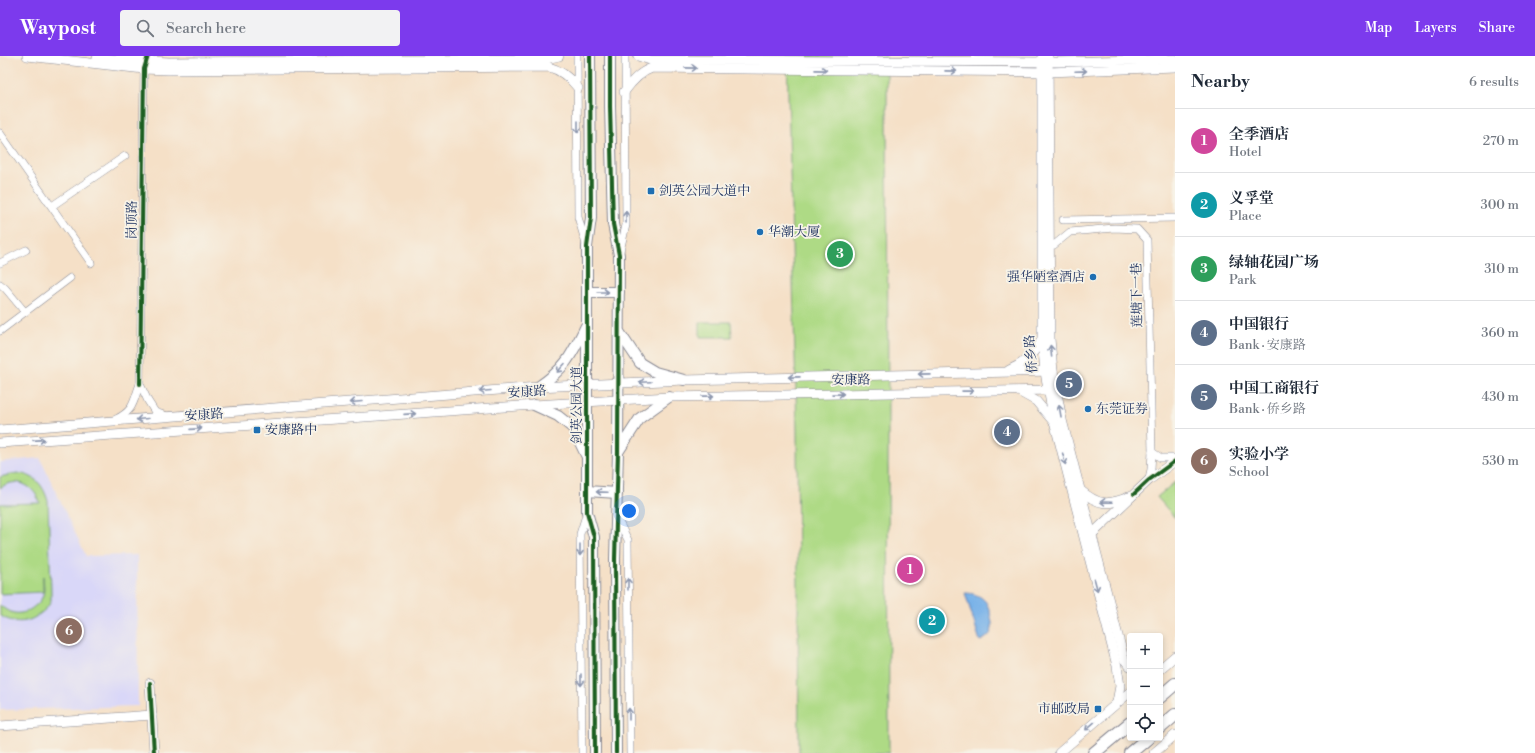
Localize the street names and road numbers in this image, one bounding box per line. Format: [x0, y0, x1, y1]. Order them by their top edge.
street label: 岗顶路 [124, 200, 140, 240]
street label: 莲塘下一巷 [1128, 262, 1146, 328]
street label: 侨乡路 [1021, 334, 1041, 374]
street label: 剑英公园大道 [569, 366, 585, 444]
street label: 安康路 [831, 372, 871, 388]
street label: 安康路 [507, 383, 547, 401]
street label: 安康路 [184, 406, 224, 424]

